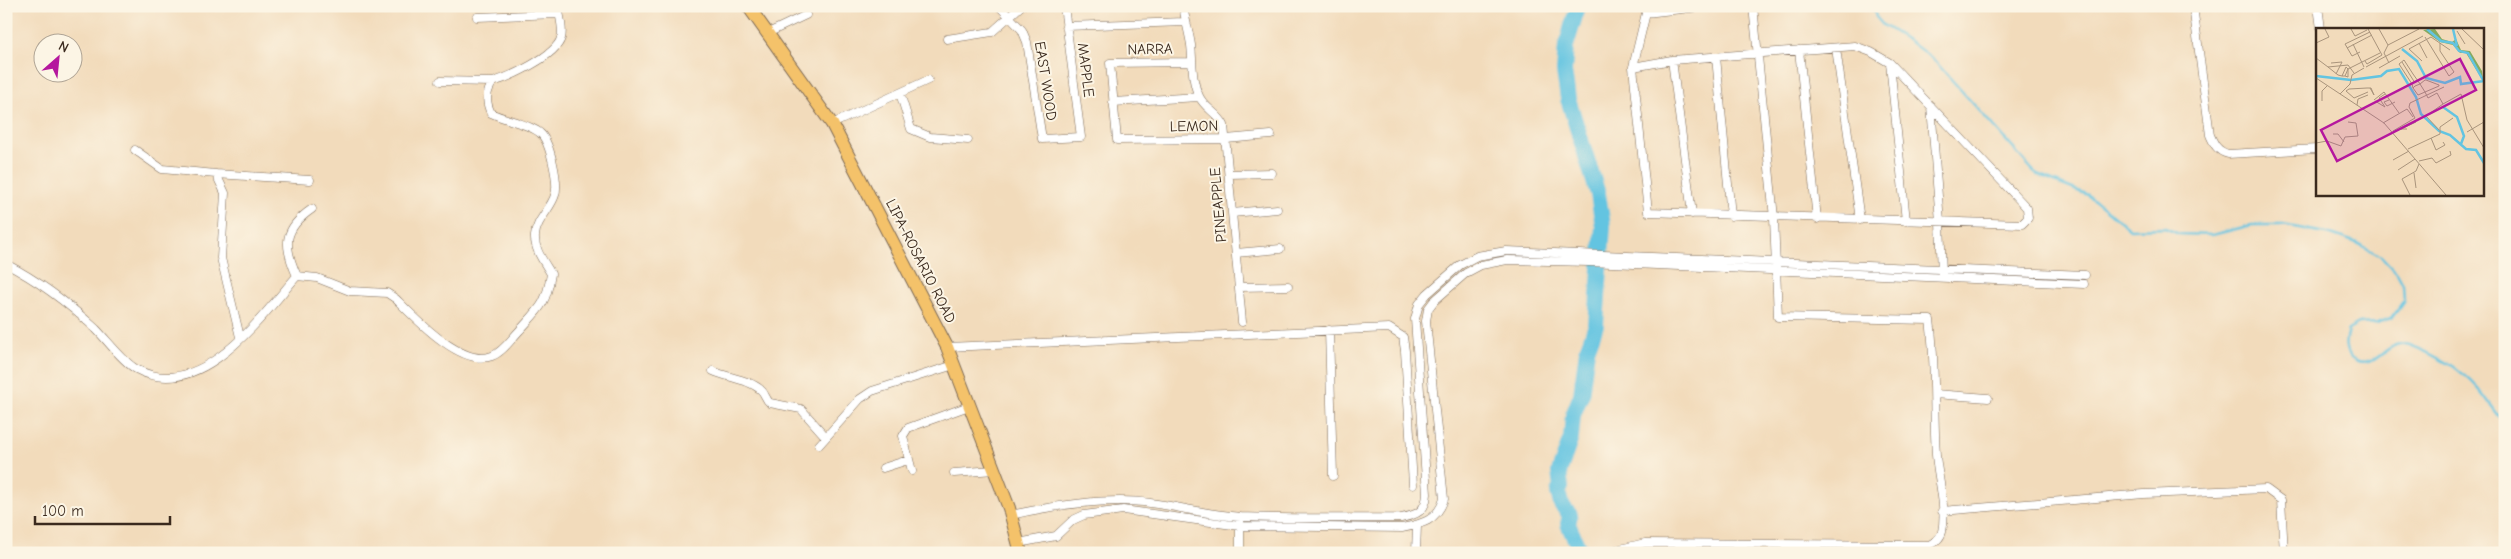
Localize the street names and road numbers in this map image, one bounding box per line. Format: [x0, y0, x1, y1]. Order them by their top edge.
street label: EAST WOOD [1031, 40, 1061, 122]
street label: NARRA [1127, 40, 1173, 58]
street label: MAPPLE [1074, 42, 1098, 98]
street label: LEMON [1170, 117, 1218, 135]
street label: PINEAPPLE [1206, 167, 1230, 243]
street label: LIPA-ROSARIO ROAD [882, 196, 960, 326]

